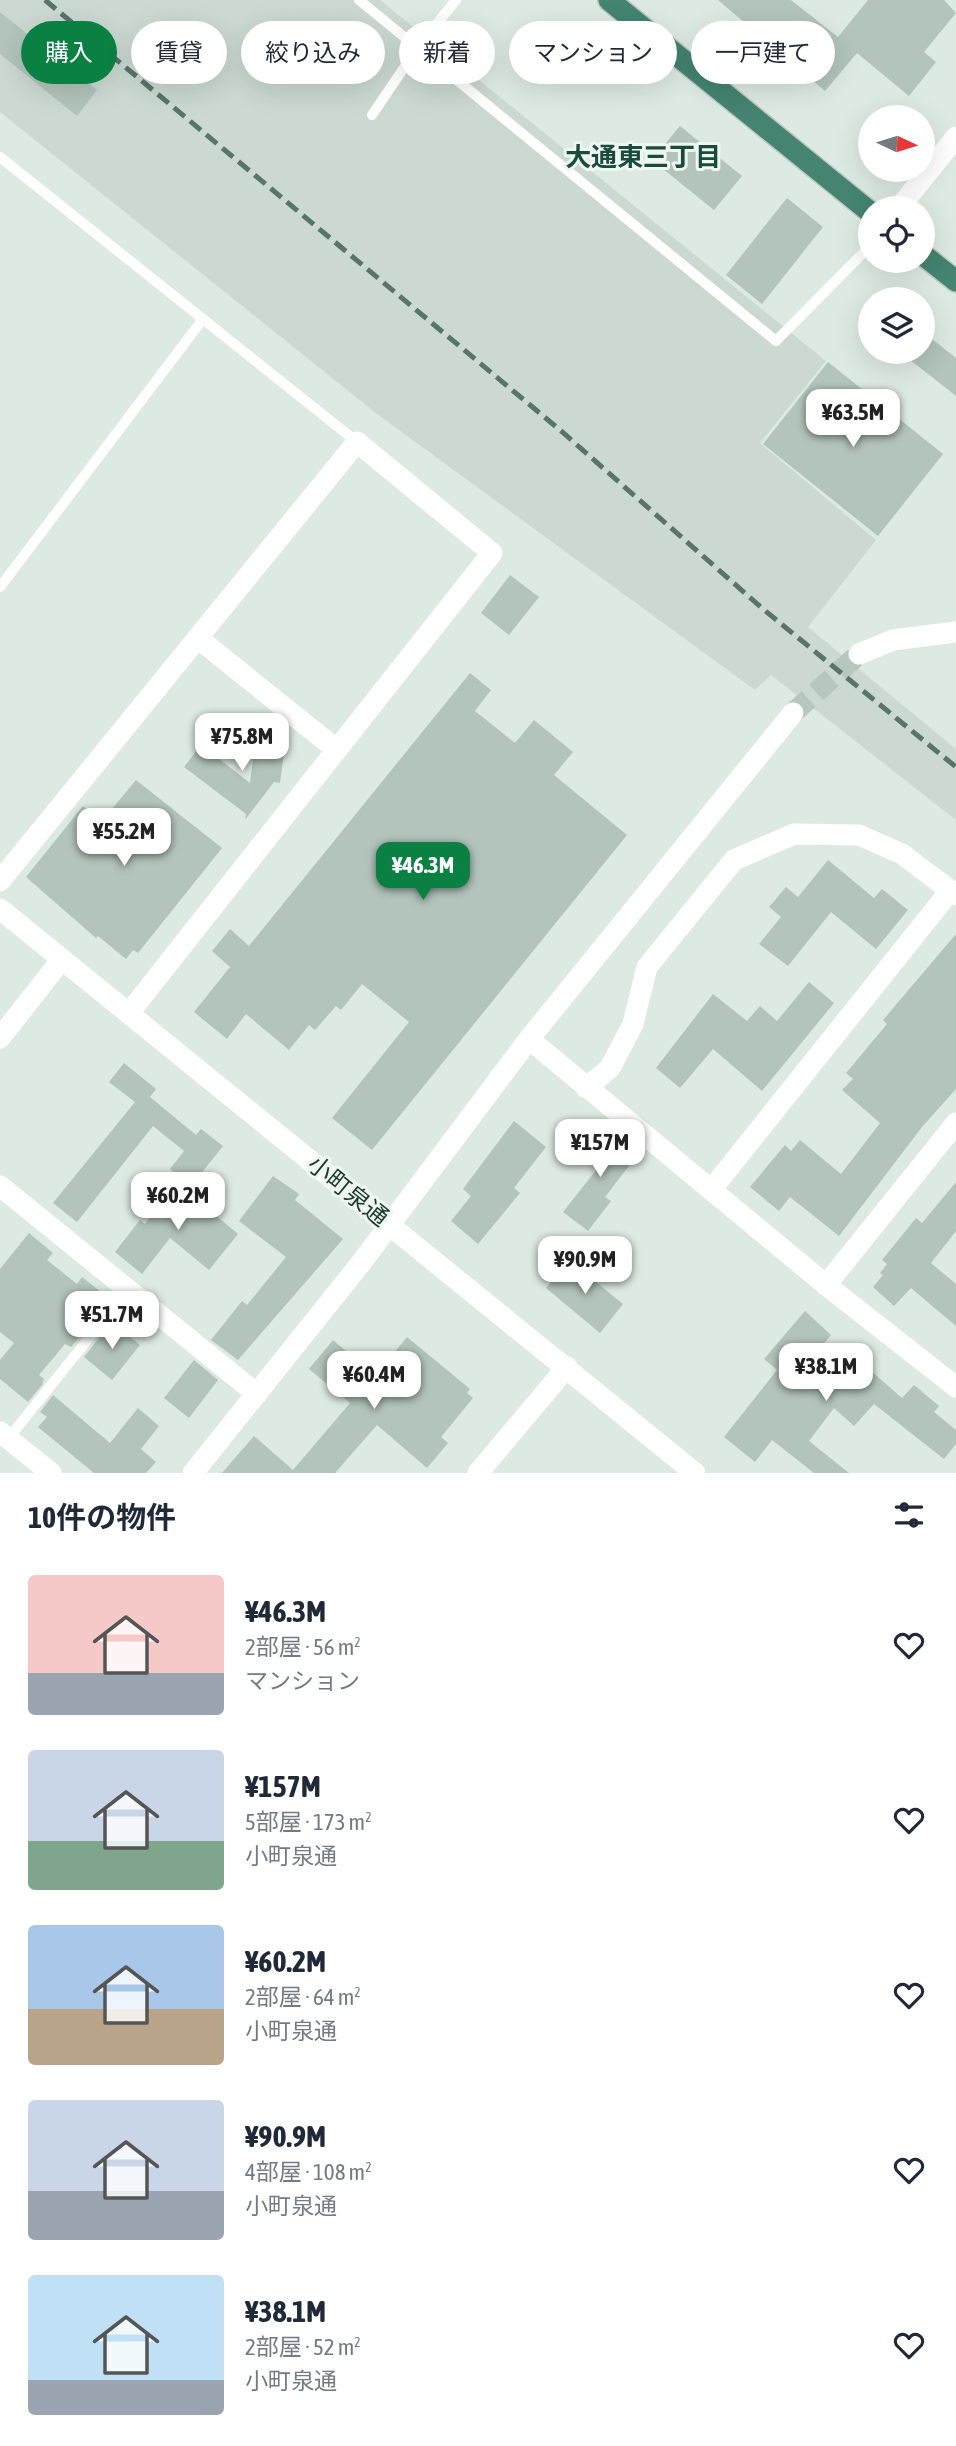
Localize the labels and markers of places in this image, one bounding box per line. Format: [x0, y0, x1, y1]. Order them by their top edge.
pin: ¥63.5M [796, 390, 910, 449]
pin: ¥75.8M [185, 714, 299, 773]
pin: ¥55.2M [67, 808, 181, 868]
pin: ¥46.3M [366, 842, 480, 902]
pin: ¥157M [551, 1120, 649, 1179]
pin: ¥60.2M [121, 1172, 235, 1232]
pin: ¥90.9M [528, 1236, 642, 1296]
pin: ¥51.7M [55, 1292, 169, 1351]
pin: ¥38.1M [769, 1344, 883, 1403]
pin: ¥60.4M [317, 1352, 431, 1411]

